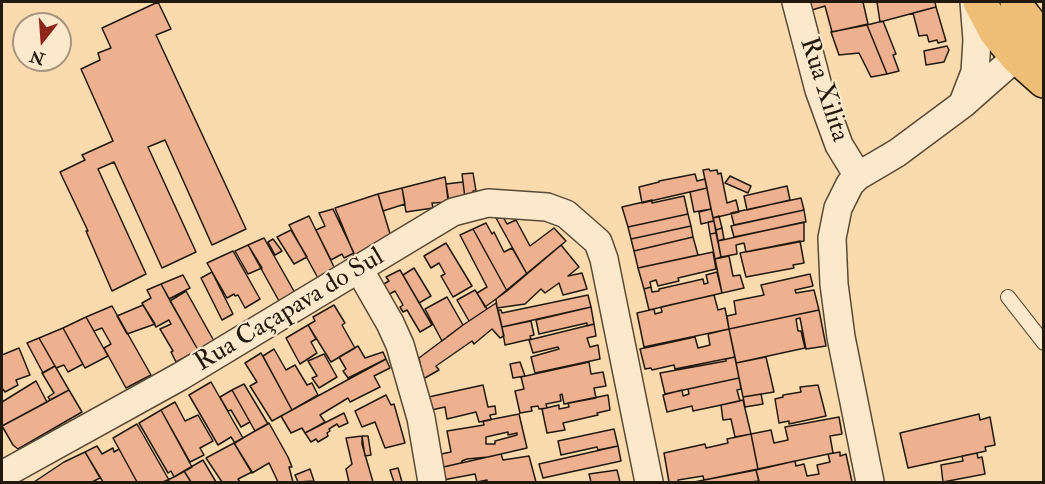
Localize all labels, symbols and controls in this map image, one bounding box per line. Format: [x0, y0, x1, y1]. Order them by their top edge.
north arrow [12, 12, 72, 72]
street label: Rua Xilita [792, 34, 854, 146]
text: N [28, 46, 47, 69]
street label: Rua Caçapava do Sul [190, 242, 390, 380]

